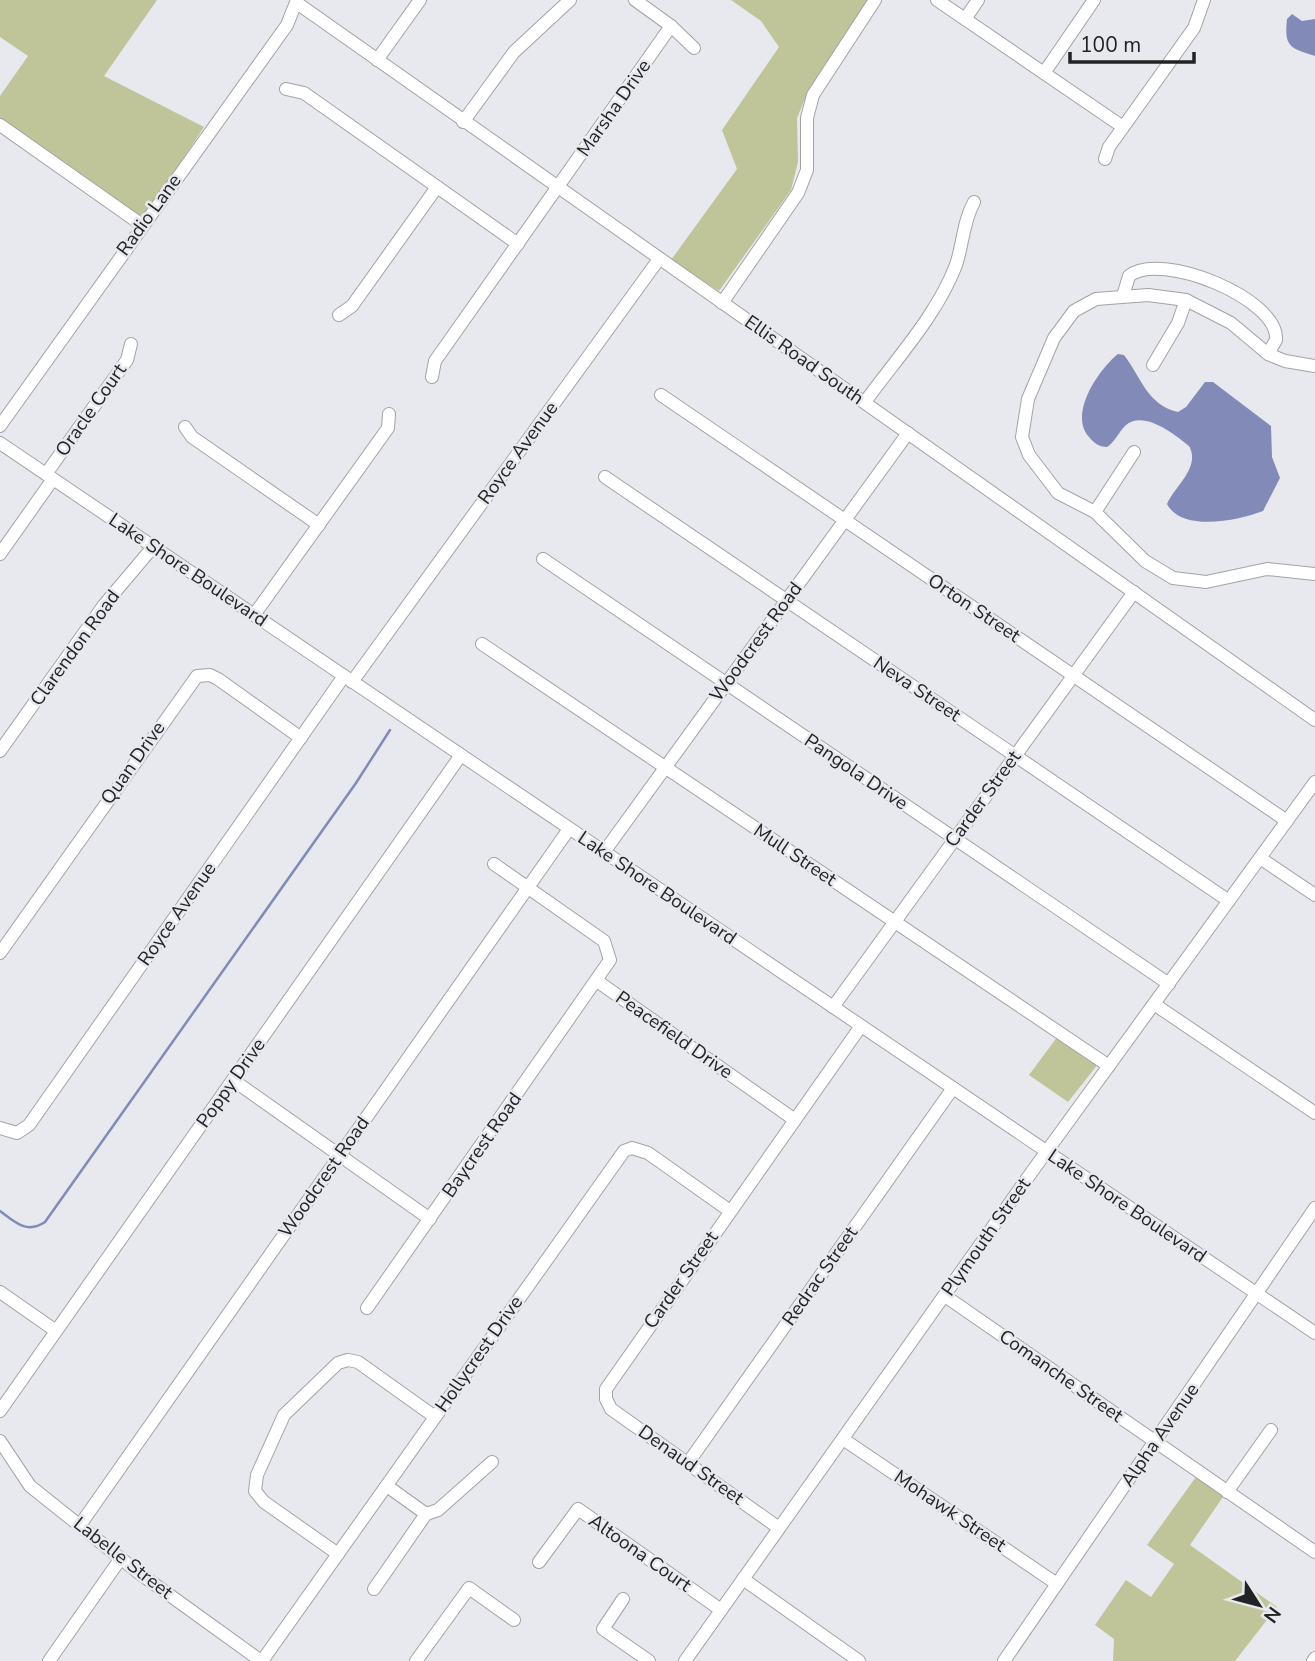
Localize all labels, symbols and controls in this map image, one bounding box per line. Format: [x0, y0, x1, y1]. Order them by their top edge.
scale bar [1070, 21, 1194, 65]
text: 100 m [1080, 31, 1141, 59]
street label: Marsha Drive [571, 54, 657, 162]
street label: Radio Lane [111, 169, 187, 261]
street label: Ellis Road South [739, 309, 869, 411]
street label: Oracle Court [49, 358, 133, 462]
street label: Royce Avenue [472, 396, 564, 510]
street label: Lake Shore Boulevard [103, 507, 273, 633]
street label: Orton Street [923, 567, 1026, 649]
street label: Woodcrest Road [704, 577, 808, 707]
street label: Clarendon Road [24, 585, 126, 711]
street label: Neva Street [868, 650, 966, 728]
street label: Quan Drive [95, 716, 171, 810]
street label: Pangola Drive [799, 728, 913, 816]
street label: Carder Street [939, 745, 1027, 853]
street label: Mull Street [748, 818, 842, 892]
street label: Lake Shore Boulevard [572, 825, 742, 951]
street label: Royce Avenue [132, 857, 222, 971]
street label: Peacefield Drive [610, 985, 738, 1085]
street label: Poppy Drive [191, 1033, 271, 1133]
street label: Baycrest Road [436, 1087, 528, 1203]
street label: Woodcrest Road [273, 1111, 375, 1243]
street label: Lake Shore Boulevard [1042, 1143, 1212, 1269]
street label: Plymouth Street [936, 1172, 1037, 1301]
street label: Redrac Street [776, 1221, 864, 1331]
street label: Carder Street [638, 1226, 725, 1334]
street label: Hollycrest Drive [429, 1290, 529, 1418]
street label: Comanche Street [994, 1323, 1129, 1429]
street label: Alpha Avenue [1115, 1378, 1205, 1492]
street label: Denaud Street [633, 1419, 749, 1511]
street label: Mohawk Street [889, 1464, 1011, 1558]
street label: Altoona Court [583, 1508, 697, 1598]
street label: Labelle Street [68, 1511, 178, 1605]
north arrow [1224, 1570, 1294, 1640]
text: N [1257, 1601, 1287, 1628]

